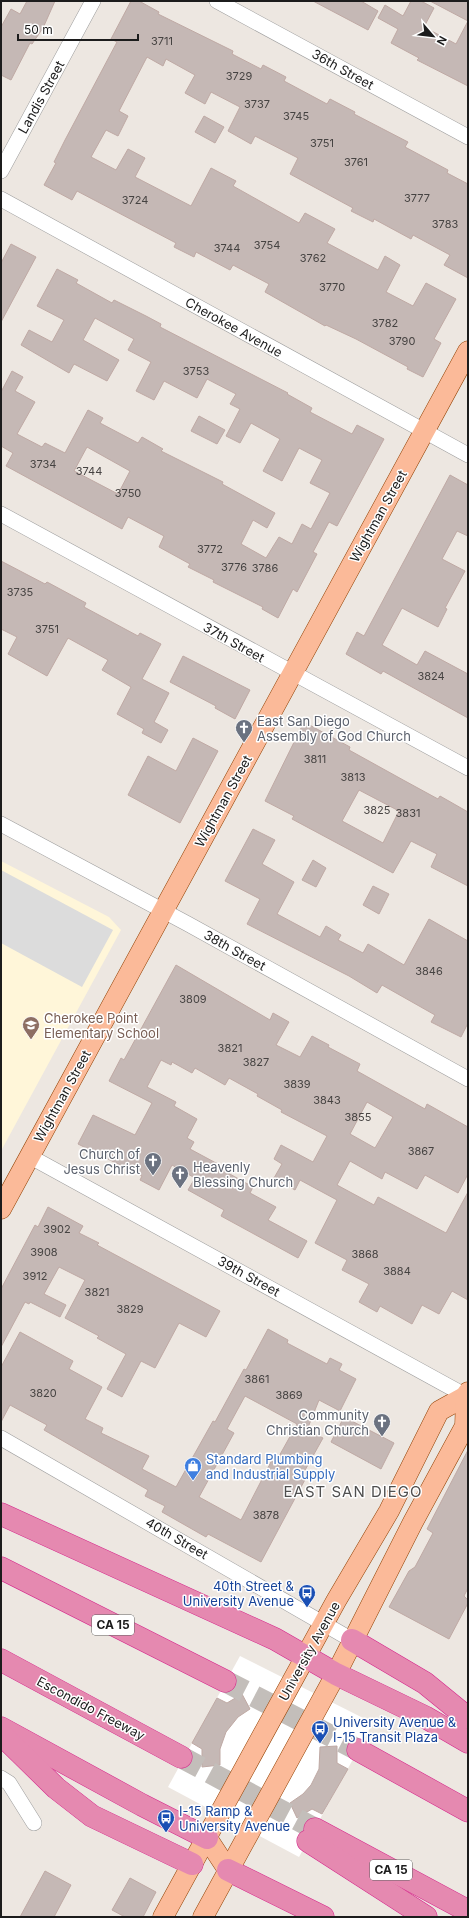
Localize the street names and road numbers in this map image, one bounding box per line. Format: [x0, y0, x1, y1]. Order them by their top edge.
street label: 36th Street [309, 45, 377, 93]
street label: Landis Street [14, 58, 68, 136]
street label: Cherokee Avenue [183, 294, 285, 360]
street label: Wightman Street [346, 467, 410, 565]
street label: 37th Street [201, 619, 267, 665]
street label: Wightman Street [191, 752, 255, 850]
street label: 38th Street [201, 926, 269, 974]
street label: Wightman Street [30, 1047, 94, 1145]
street label: 39th Street [215, 1252, 283, 1300]
street label: 40th Street [143, 1514, 211, 1562]
street label: University Avenue [275, 1598, 343, 1704]
road number: CA 15 [92, 1615, 134, 1635]
street label: Escondido Freeway [34, 1673, 148, 1743]
road number: CA 15 [370, 1860, 412, 1880]

